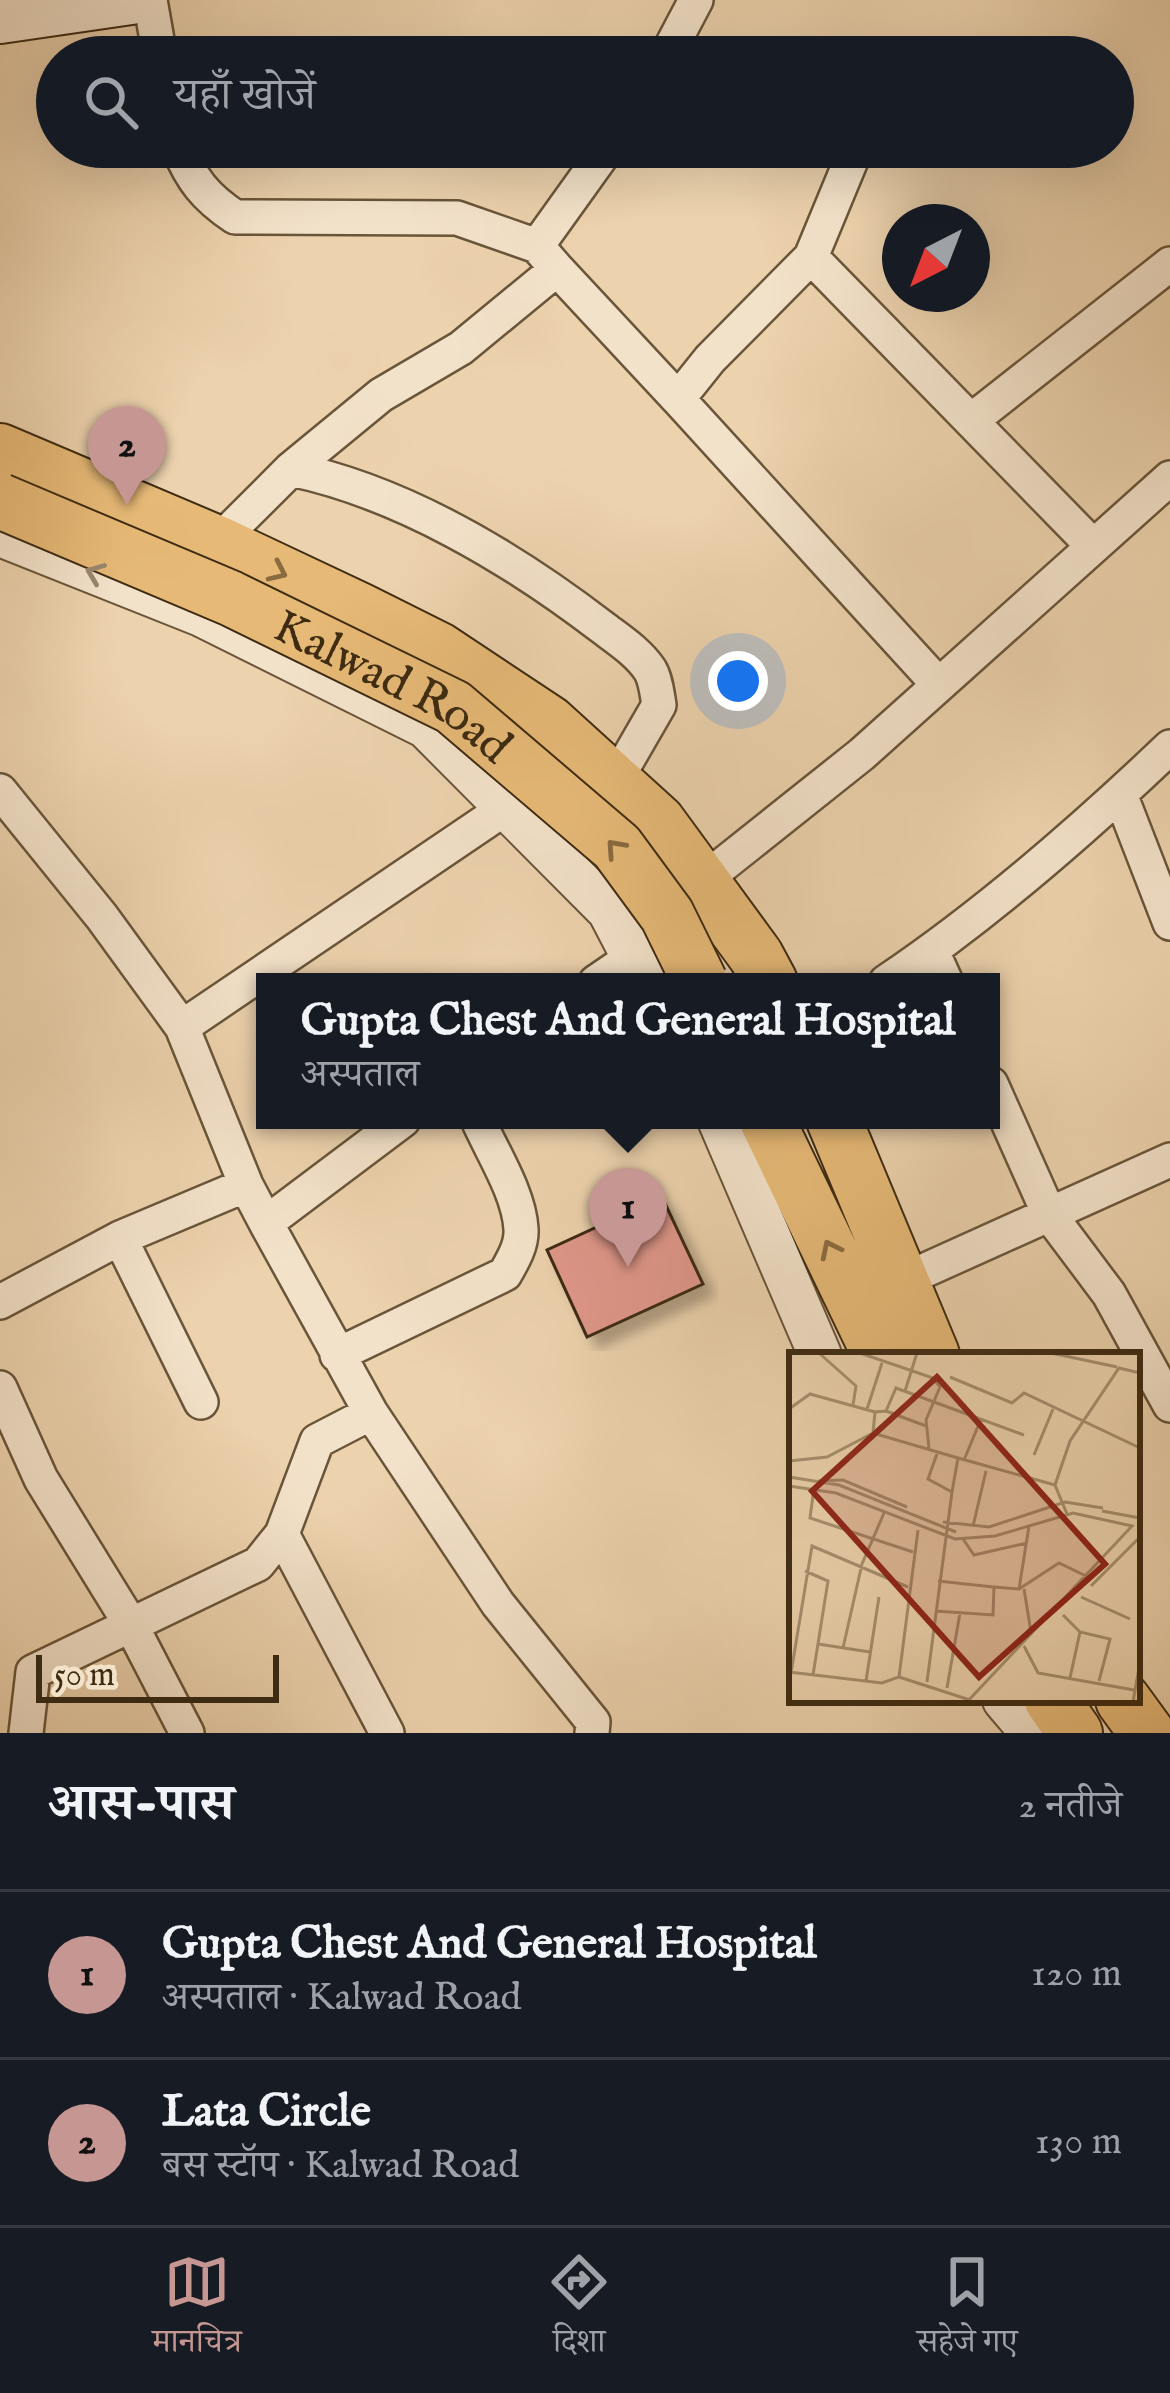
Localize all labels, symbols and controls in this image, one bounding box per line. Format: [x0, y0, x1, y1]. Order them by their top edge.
search box [36, 36, 1134, 168]
text: यहाँ खोजें [174, 68, 316, 125]
icon: search [78, 69, 144, 135]
north arrow [882, 204, 990, 312]
pin: 2 [88, 406, 166, 505]
one-way arrow [266, 558, 287, 581]
one-way arrow [85, 563, 106, 587]
street label: Kalwad Road [263, 598, 523, 778]
your location [708, 651, 768, 711]
one-way arrow [608, 841, 629, 862]
popup [256, 973, 1000, 1129]
text: Gupta Chest And General Hospital [301, 993, 955, 1050]
text: अस्पताल [301, 1051, 419, 1100]
pin: 1 [589, 1168, 667, 1267]
one-way arrow [821, 1240, 844, 1262]
inset map [789, 1352, 1140, 1703]
scale bar [36, 1649, 279, 1702]
text: 50 m [54, 1655, 115, 1697]
text: आस-पास [48, 1773, 234, 1838]
text: 2 नतीजे [1019, 1782, 1122, 1831]
text: Gupta Chest And General Hospital [162, 1916, 817, 1973]
text: 1 [80, 1950, 94, 1999]
text: 120 m [1031, 1950, 1122, 1999]
text: अस्पताल · Kalwad Road [162, 1974, 521, 2023]
text: Lata Circle [162, 2084, 371, 2141]
text: 2 [78, 2118, 96, 2167]
text: 130 m [1035, 2118, 1122, 2167]
text: बस स्टॉप · Kalwad Road [162, 2142, 519, 2191]
tab: मानचित्र [152, 2249, 242, 2373]
tab: दिशा [546, 2249, 612, 2373]
tab: सहेजे गए [917, 2249, 1018, 2373]

